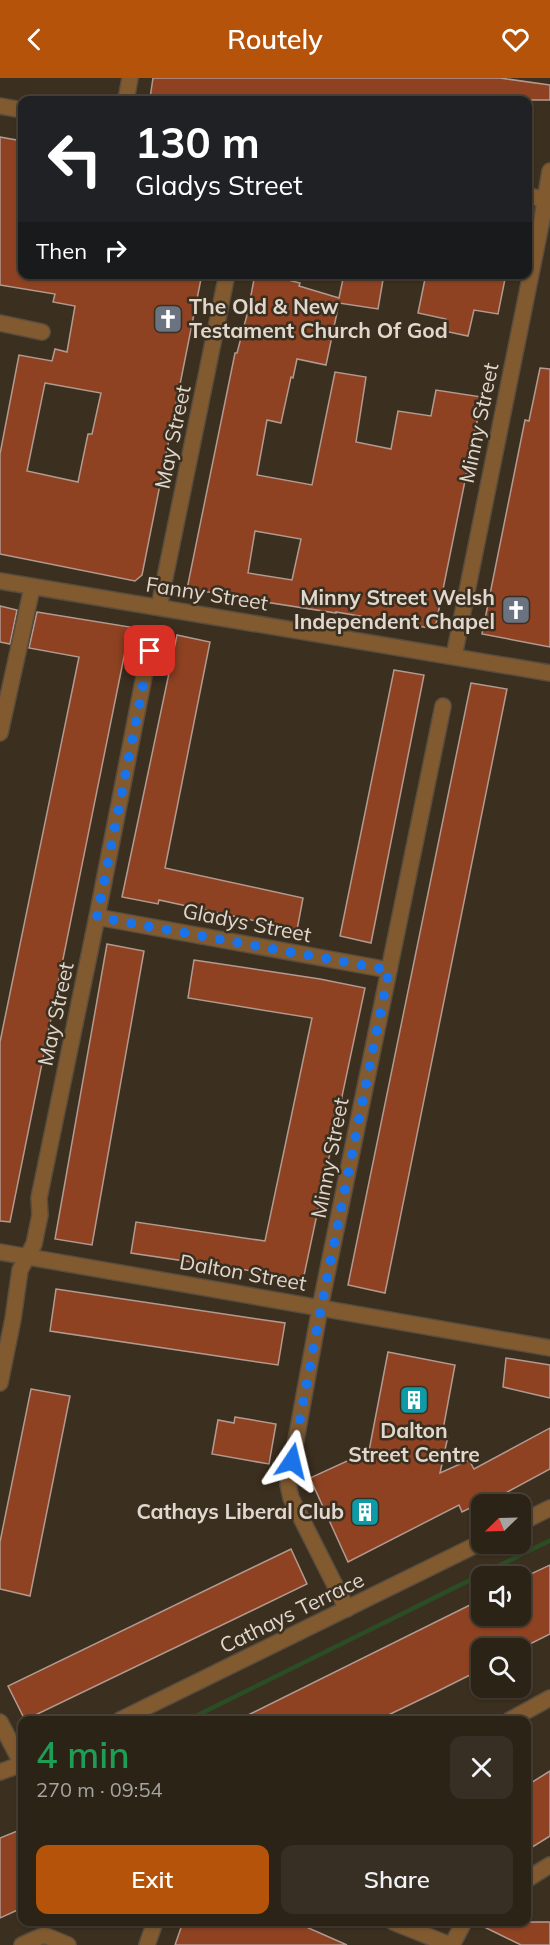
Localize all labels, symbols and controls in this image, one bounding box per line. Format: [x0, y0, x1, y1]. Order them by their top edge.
text: Routely [227, 22, 323, 56]
icon: back [18, 23, 51, 56]
icon: heart [499, 23, 532, 56]
text: 130 m [135, 116, 260, 169]
icon: left [36, 120, 114, 198]
text: Gladys Street [135, 168, 303, 202]
icon: right [99, 234, 132, 267]
text: Then [36, 237, 87, 265]
place label: The Old & New Testament Church Of God [189, 293, 448, 343]
church icon: The Old & New Testament Church Of God [152, 303, 184, 335]
street label: Minny Street [453, 360, 503, 485]
street label: May Street [148, 383, 196, 491]
street label: Fanny Street [144, 571, 270, 615]
place label: Minny Street Welsh Independent Chapel [294, 584, 495, 634]
church icon: Minny Street Welsh Independent Chapel [500, 594, 532, 626]
pin [124, 625, 175, 676]
icon: arrive [133, 634, 166, 667]
street label: Gladys Street [181, 897, 314, 947]
street label: May Street [31, 960, 79, 1068]
street label: Minny Street [305, 1095, 353, 1220]
street label: Dalton Street [178, 1248, 309, 1296]
building icon: Dalton Street Centre [398, 1384, 430, 1416]
place label: Dalton Street Centre [348, 1417, 480, 1467]
position arrow [260, 1429, 324, 1493]
north arrow [471, 1494, 531, 1554]
map controls [471, 1494, 531, 1698]
building icon: Cathays Liberal Club [349, 1496, 381, 1528]
place label: Cathays Liberal Club [136, 1498, 344, 1524]
street label: Cathays Terrace [215, 1566, 368, 1658]
button: sound [471, 1566, 531, 1626]
button: search [471, 1638, 531, 1698]
text: 4 min [36, 1732, 130, 1777]
button: close [450, 1736, 513, 1799]
text: 270 m · 09:54 [36, 1777, 162, 1802]
button: Exit [36, 1845, 269, 1914]
button: Share [281, 1845, 513, 1914]

